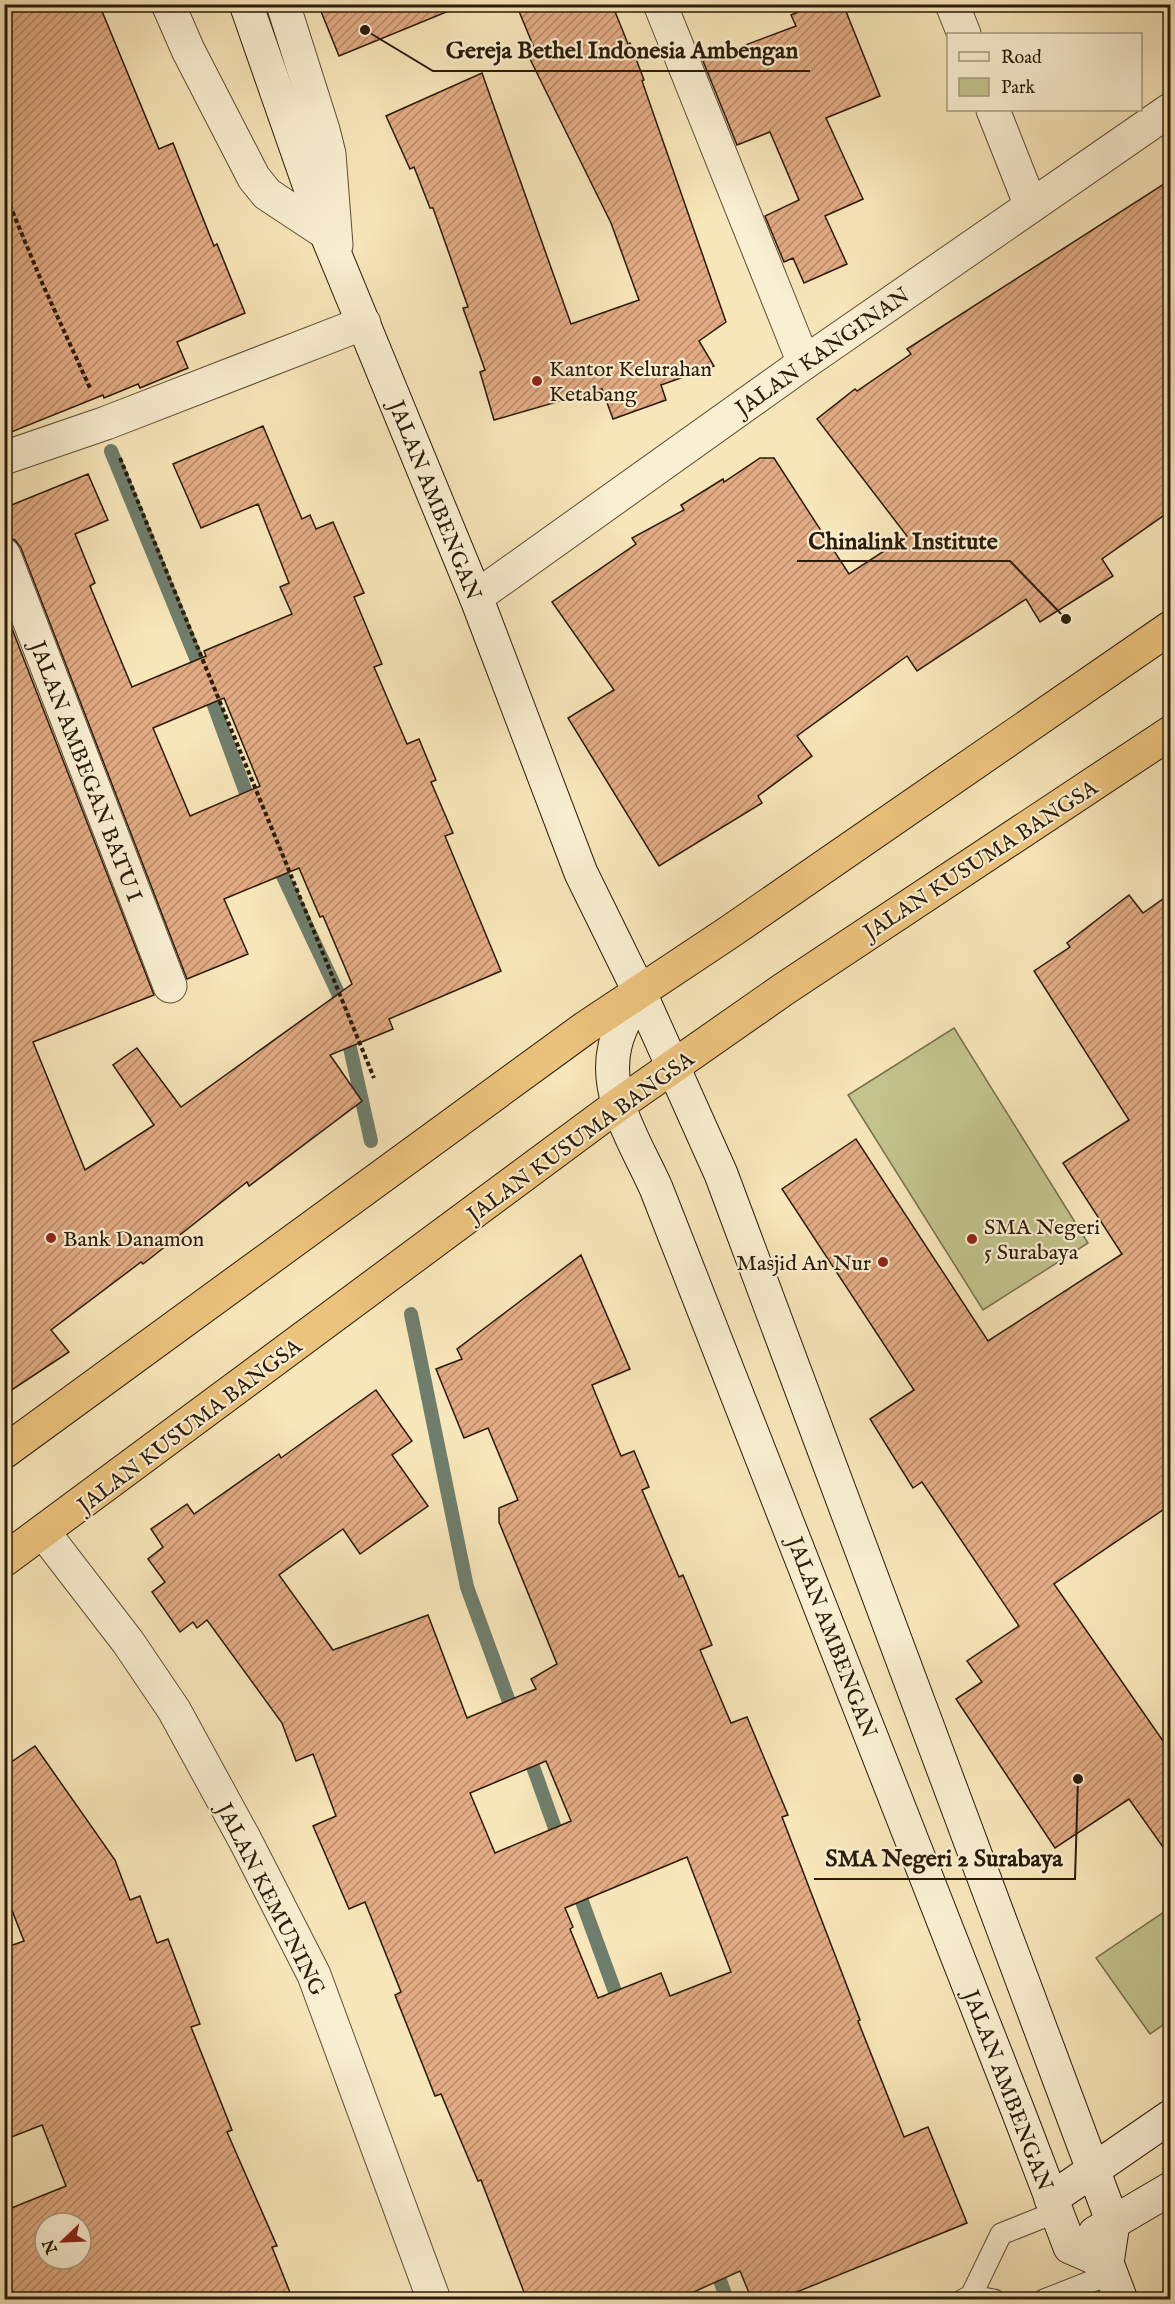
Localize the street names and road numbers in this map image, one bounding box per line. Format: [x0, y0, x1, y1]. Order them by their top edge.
street label: JALAN KANGINAN [728, 282, 916, 425]
street label: JALAN AMBENGAN [380, 394, 487, 605]
street label: JALAN AMBEGAN BATU I [21, 635, 148, 906]
street label: JALAN KUSUMA BANGSA [856, 774, 1104, 949]
street label: JALAN KUSUMA BANGSA [460, 1045, 701, 1231]
street label: JALAN KUSUMA BANGSA [70, 1332, 309, 1522]
street label: JALAN AMBENGAN [779, 1530, 882, 1742]
street label: JALAN KEMUNING [208, 1796, 331, 2001]
street label: JALAN AMBENGAN [955, 1983, 1058, 2195]

